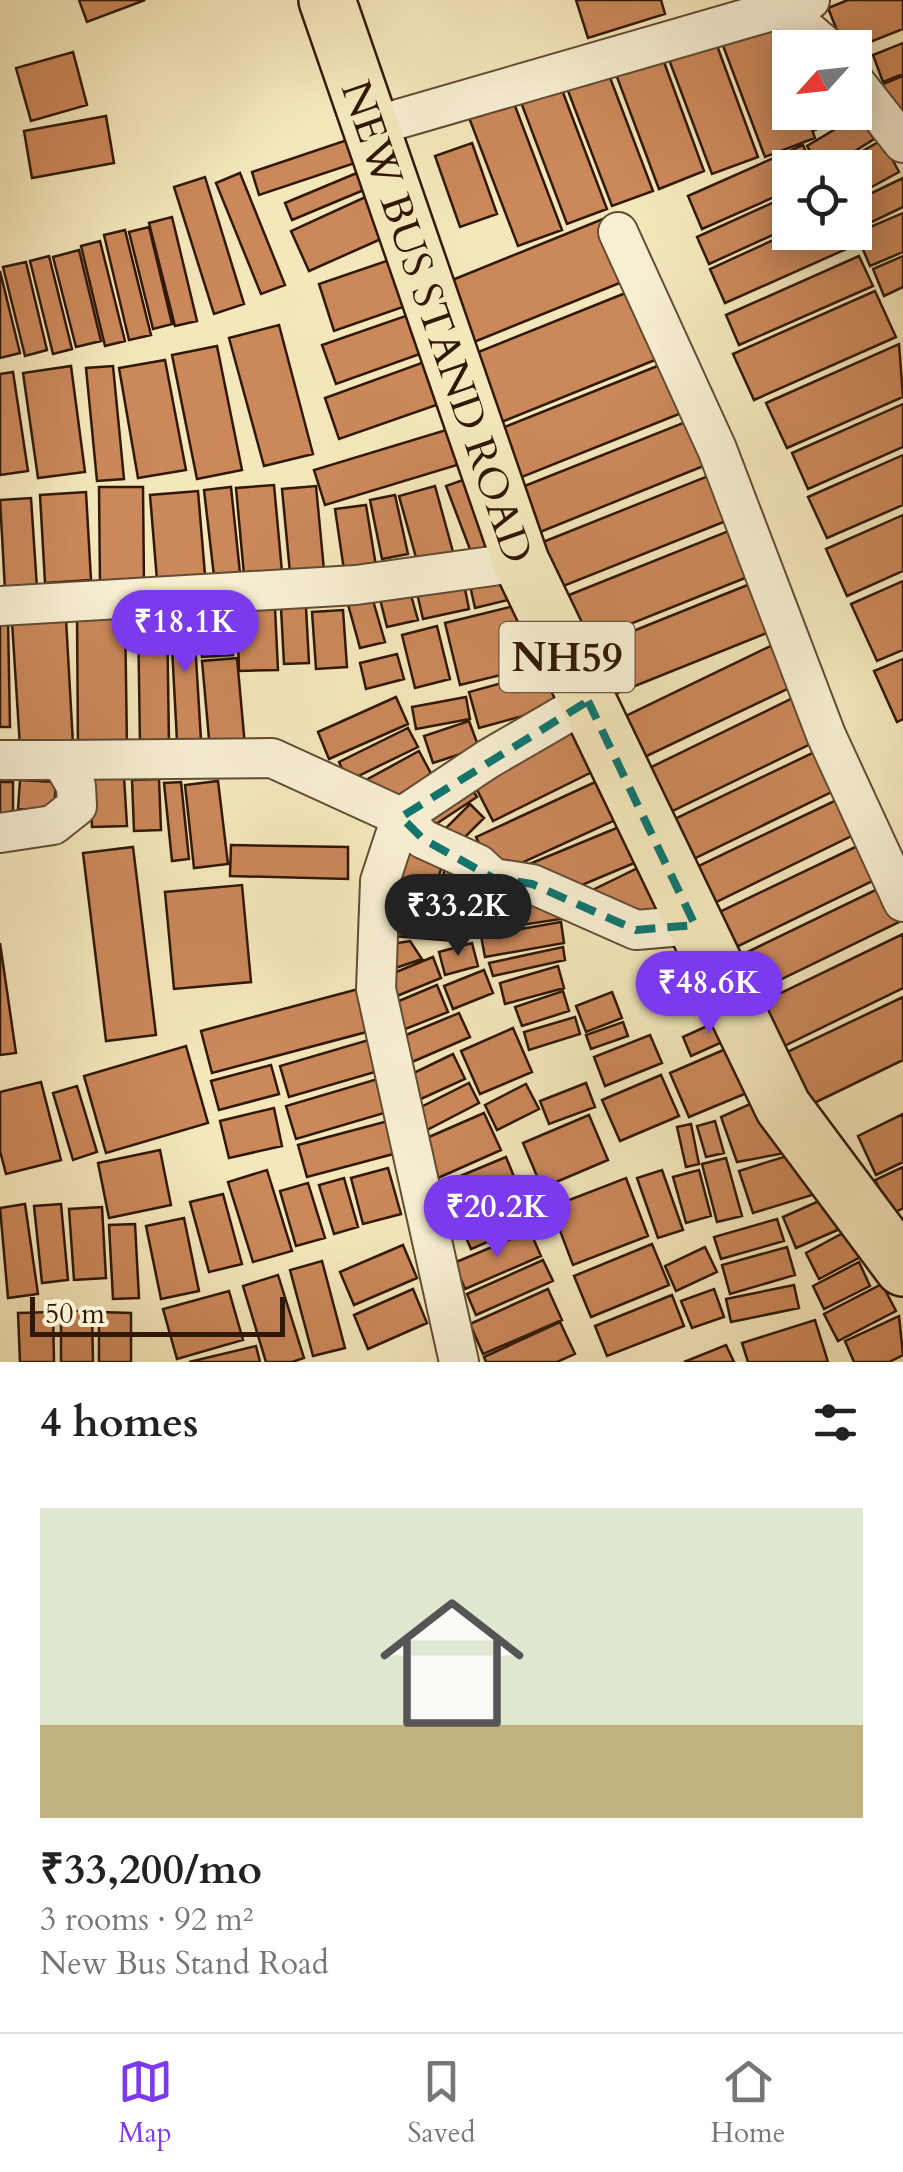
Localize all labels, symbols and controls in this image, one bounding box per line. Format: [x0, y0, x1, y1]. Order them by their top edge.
north arrow [772, 30, 872, 130]
map controls [772, 30, 872, 250]
street label: NEW BUS STAND ROAD [327, 73, 546, 571]
button: locate [772, 150, 872, 250]
pin: ₹18.1K [104, 590, 266, 675]
text: ₹18.1K [134, 600, 236, 644]
road number: NH59 [500, 622, 634, 692]
pin: ₹33.2K [377, 874, 539, 959]
text: ₹33.2K [407, 884, 509, 928]
pin: ₹48.6K [628, 951, 790, 1036]
text: ₹48.6K [658, 961, 760, 1005]
pin: ₹20.2K [416, 1175, 578, 1260]
text: ₹20.2K [446, 1185, 548, 1229]
scale bar [30, 1292, 285, 1336]
text: 50 m [45, 1295, 105, 1333]
text: 4 homes [40, 1394, 198, 1451]
icon: filters [808, 1395, 863, 1450]
icon: home [362, 1573, 542, 1753]
text: ₹33,200/mo [40, 1841, 262, 1898]
text: 3 rooms · 92 m² [40, 1898, 253, 1942]
text: New Bus Stand Road [40, 1942, 329, 1986]
tab: Map [118, 2054, 173, 2152]
tab: Saved [408, 2054, 475, 2152]
tab: Home [711, 2054, 785, 2152]

